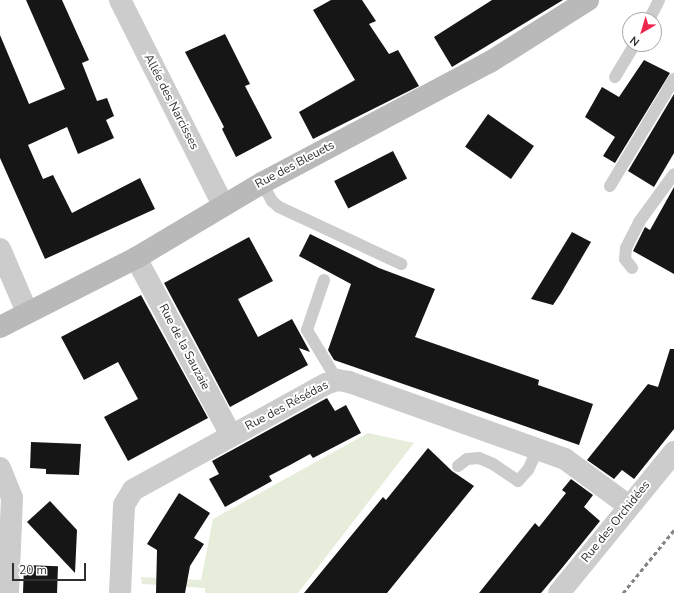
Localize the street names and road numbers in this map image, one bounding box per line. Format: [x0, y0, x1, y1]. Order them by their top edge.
street label: Allée des Narcisses [141, 52, 201, 152]
street label: Rue des Bleuets [253, 138, 337, 192]
street label: Rue de la Sauzaie [155, 302, 213, 392]
street label: Rue des Résédas [243, 378, 331, 434]
street label: Rue des Orchidées [579, 478, 653, 566]

